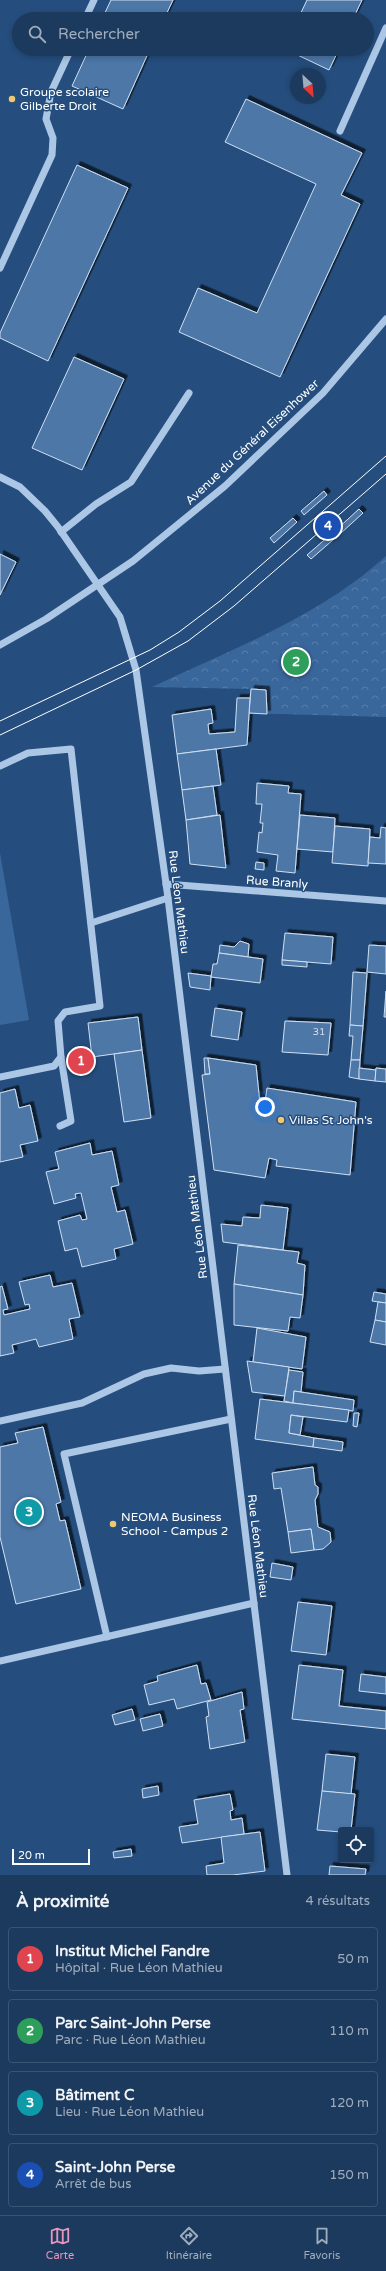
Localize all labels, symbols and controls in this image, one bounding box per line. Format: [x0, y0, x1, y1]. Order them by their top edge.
search box [12, 12, 374, 56]
icon: search [26, 23, 48, 45]
text: Rechercher [58, 25, 140, 43]
north arrow [290, 68, 326, 104]
place label: Groupe scolaire Gilberte Droit [20, 85, 109, 113]
marker: Groupe scolaire Gilberte Droit [7, 94, 17, 104]
street label: Avenue du Général Eisenhower [182, 376, 322, 508]
pin: 4 [315, 511, 341, 541]
pin: 2 [283, 647, 309, 677]
street label: Rue Léon Mathieu [166, 849, 192, 955]
street label: Rue Branly [246, 873, 309, 891]
house number: 31 [313, 1026, 325, 1038]
pin: 1 [68, 1046, 94, 1076]
your location [255, 1097, 275, 1117]
place label: Villas St John's [289, 1113, 373, 1127]
marker: Villas St John's [276, 1115, 286, 1125]
street label: Rue Léon Mathieu [184, 1174, 210, 1280]
street label: Rue Léon Mathieu [245, 1493, 271, 1599]
pin: 3 [16, 1497, 42, 1527]
place label: NEOMA Business School - Campus 2 [121, 1510, 228, 1538]
marker: NEOMA Business School - Campus 2 [108, 1519, 118, 1529]
map controls [338, 1827, 374, 1863]
button: locate [338, 1827, 374, 1863]
scale bar [12, 1847, 90, 1866]
text: 20 m [18, 1849, 45, 1862]
text: À proximité [16, 1891, 109, 1912]
text: 4 résultats [306, 1893, 370, 1909]
text: Institut Michel Fandre [55, 1942, 210, 1960]
text: 1 [26, 1951, 34, 1967]
text: 50 m [337, 1951, 369, 1967]
text: Hôpital · Rue Léon Mathieu [55, 1960, 223, 1976]
text: Parc Saint-John Perse [55, 2014, 211, 2032]
text: 2 [26, 2023, 34, 2039]
text: 110 m [329, 2023, 369, 2039]
text: Parc · Rue Léon Mathieu [55, 2032, 206, 2048]
text: Bâtiment C [55, 2086, 134, 2104]
text: 3 [26, 2095, 34, 2111]
text: 120 m [329, 2095, 369, 2111]
text: Lieu · Rue Léon Mathieu [55, 2104, 204, 2120]
text: Saint-John Perse [55, 2158, 175, 2176]
text: 4 [26, 2167, 34, 2183]
text: 150 m [329, 2167, 369, 2183]
text: Arrêt de bus [55, 2176, 131, 2192]
tab: Carte [46, 2225, 74, 2262]
tab: Itinéraire [166, 2225, 212, 2262]
tab: Favoris [304, 2225, 340, 2262]

